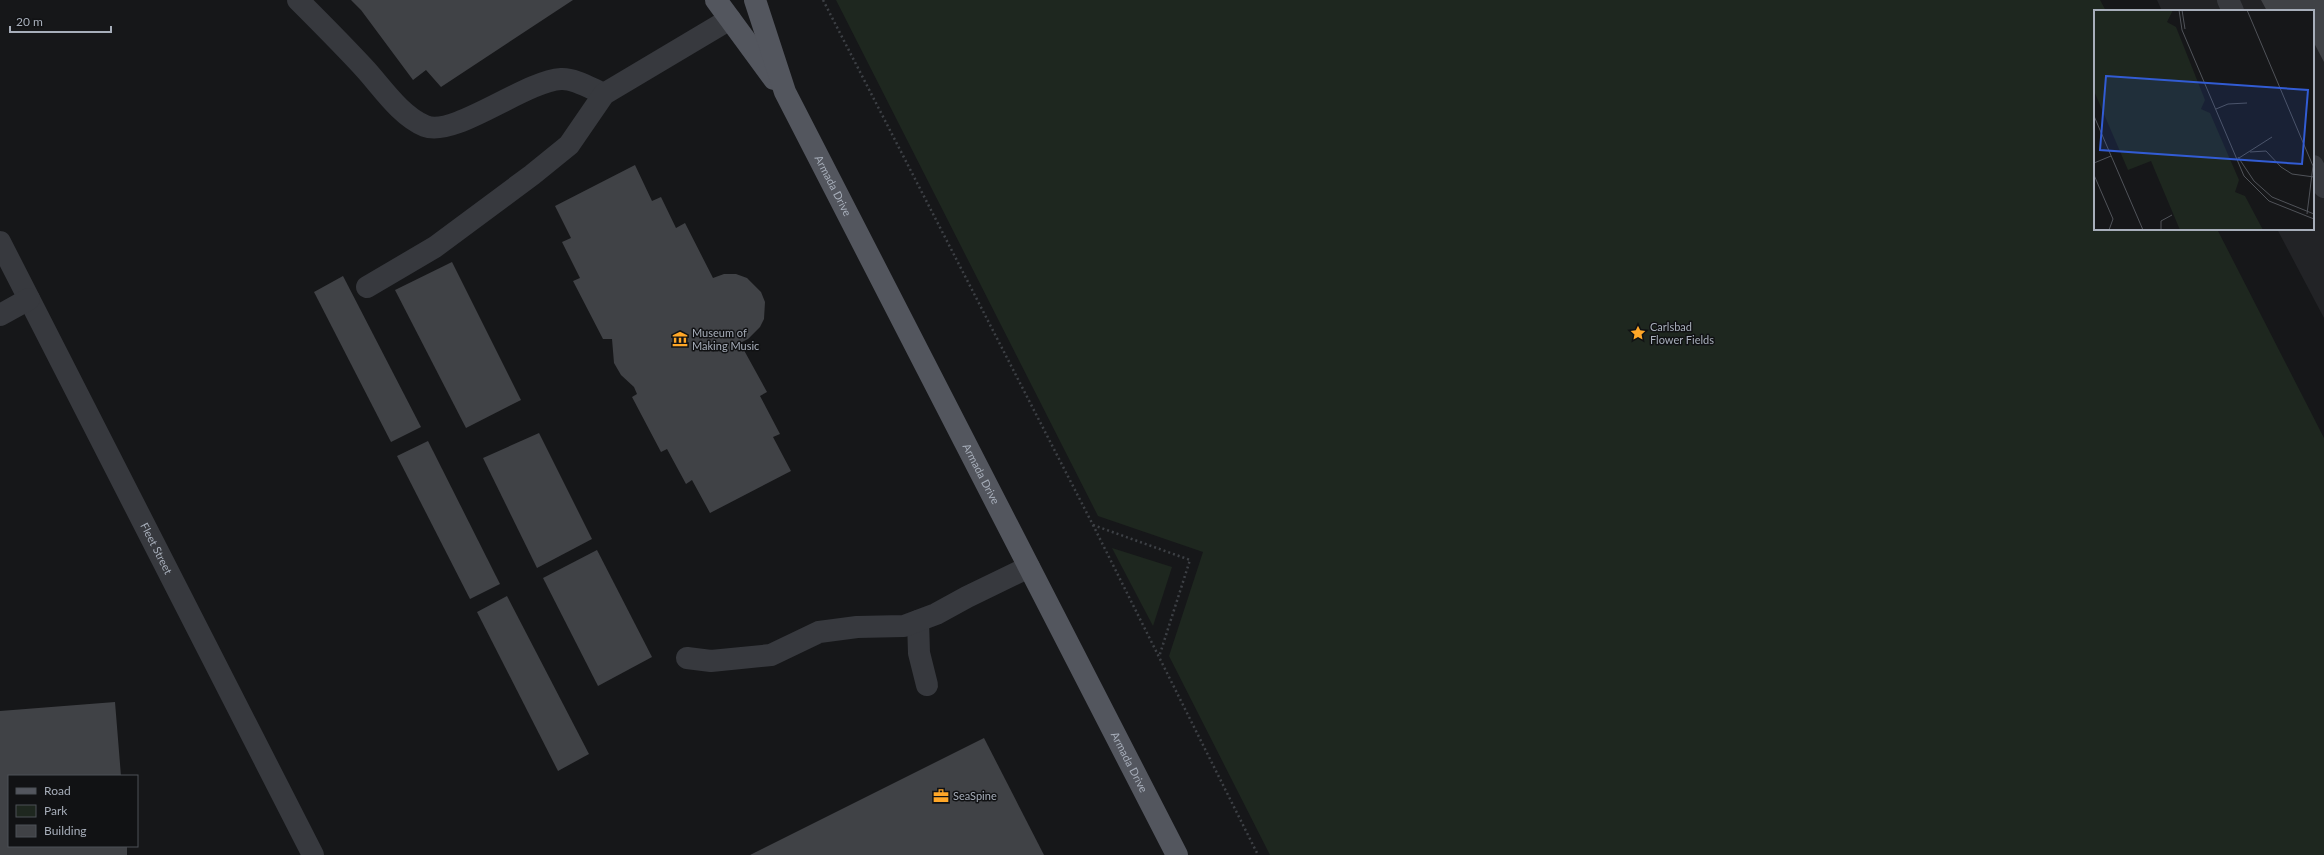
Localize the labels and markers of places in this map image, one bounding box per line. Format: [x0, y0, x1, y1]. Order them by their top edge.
place label: Carlsbad Flower Fields [1650, 320, 1714, 346]
place icon: Carlsbad Flower Fields [1629, 324, 1647, 342]
place label: Museum of Making Music [692, 326, 759, 352]
museum icon: Museum of Making Music [671, 330, 689, 348]
office icon: SeaSpine [932, 787, 950, 805]
place label: SeaSpine [953, 789, 997, 802]

